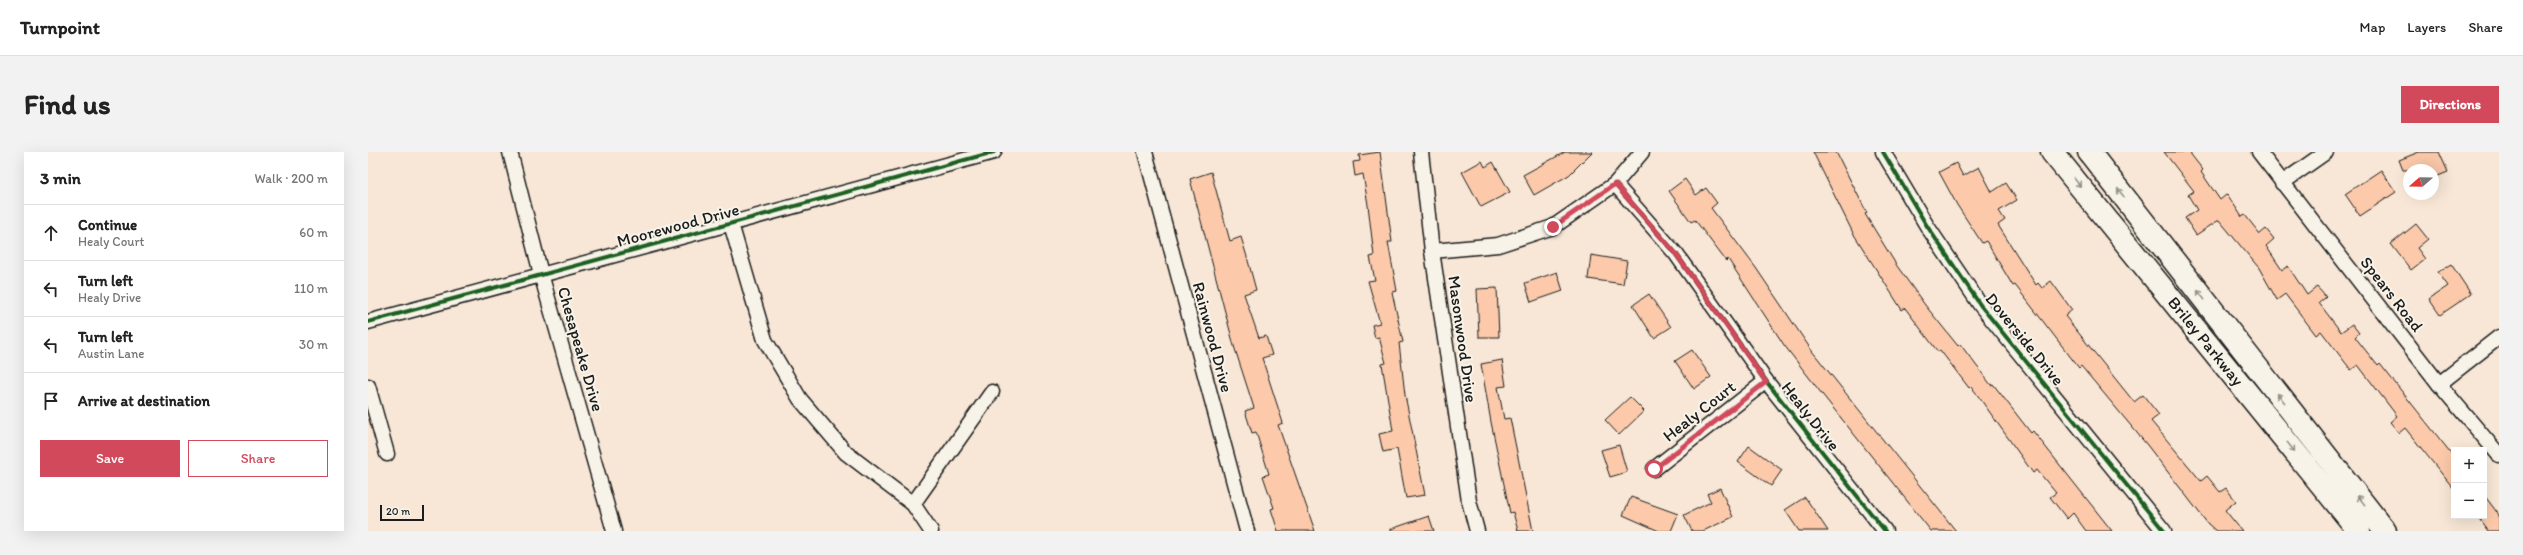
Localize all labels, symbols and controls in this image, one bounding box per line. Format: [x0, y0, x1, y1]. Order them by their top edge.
text: Turnpoint [20, 16, 100, 39]
text: Map [2360, 19, 2385, 36]
text: Layers [2407, 19, 2446, 36]
text: Share [2468, 19, 2503, 36]
button: Directions [2401, 86, 2499, 123]
text: Find us [24, 87, 111, 121]
north arrow [2403, 164, 2439, 200]
text: 3 min [40, 168, 81, 188]
text: Walk · 200 m [255, 171, 328, 186]
one-way arrow [2073, 177, 2081, 188]
one-way arrow [2116, 187, 2125, 198]
street label: Moorewood Drive [615, 199, 741, 251]
text: Continue [78, 216, 137, 234]
route end [1544, 218, 1562, 236]
icon: ahead [40, 222, 62, 244]
text: 60 m [299, 225, 328, 240]
text: Healy Court [78, 234, 145, 249]
street label: Spears Road [2356, 252, 2428, 336]
text: Turn left [78, 272, 133, 290]
street label: Masonwood Drive [1444, 274, 1482, 404]
icon: left [40, 278, 62, 300]
street label: Rainwood Drive [1189, 280, 1237, 394]
text: 110 m [294, 281, 328, 296]
street label: Chesapeake Drive [554, 284, 608, 414]
street label: Doverside Drive [1981, 289, 2069, 389]
text: Healy Drive [78, 290, 141, 305]
one-way arrow [2196, 290, 2205, 301]
street label: Briley Parkway [2164, 292, 2248, 390]
text: Turn left [78, 328, 133, 346]
icon: left [40, 334, 62, 356]
text: 30 m [299, 337, 328, 352]
text: Austin Lane [78, 346, 145, 361]
street label: Healy Court [1659, 376, 1739, 446]
street label: Healy Drive [1778, 377, 1844, 455]
icon: arrive [40, 390, 62, 412]
text: Arrive at destination [78, 392, 210, 410]
one-way arrow [2276, 392, 2285, 403]
button: Save [40, 440, 180, 477]
button: Share [188, 440, 328, 477]
one-way arrow [2286, 441, 2295, 452]
map controls [2451, 447, 2487, 519]
button: + [2451, 447, 2487, 483]
route start [1645, 460, 1663, 478]
button: − [2451, 483, 2487, 519]
one-way arrow [2356, 495, 2365, 506]
scale bar [380, 503, 424, 522]
text: 20 m [386, 505, 410, 518]

